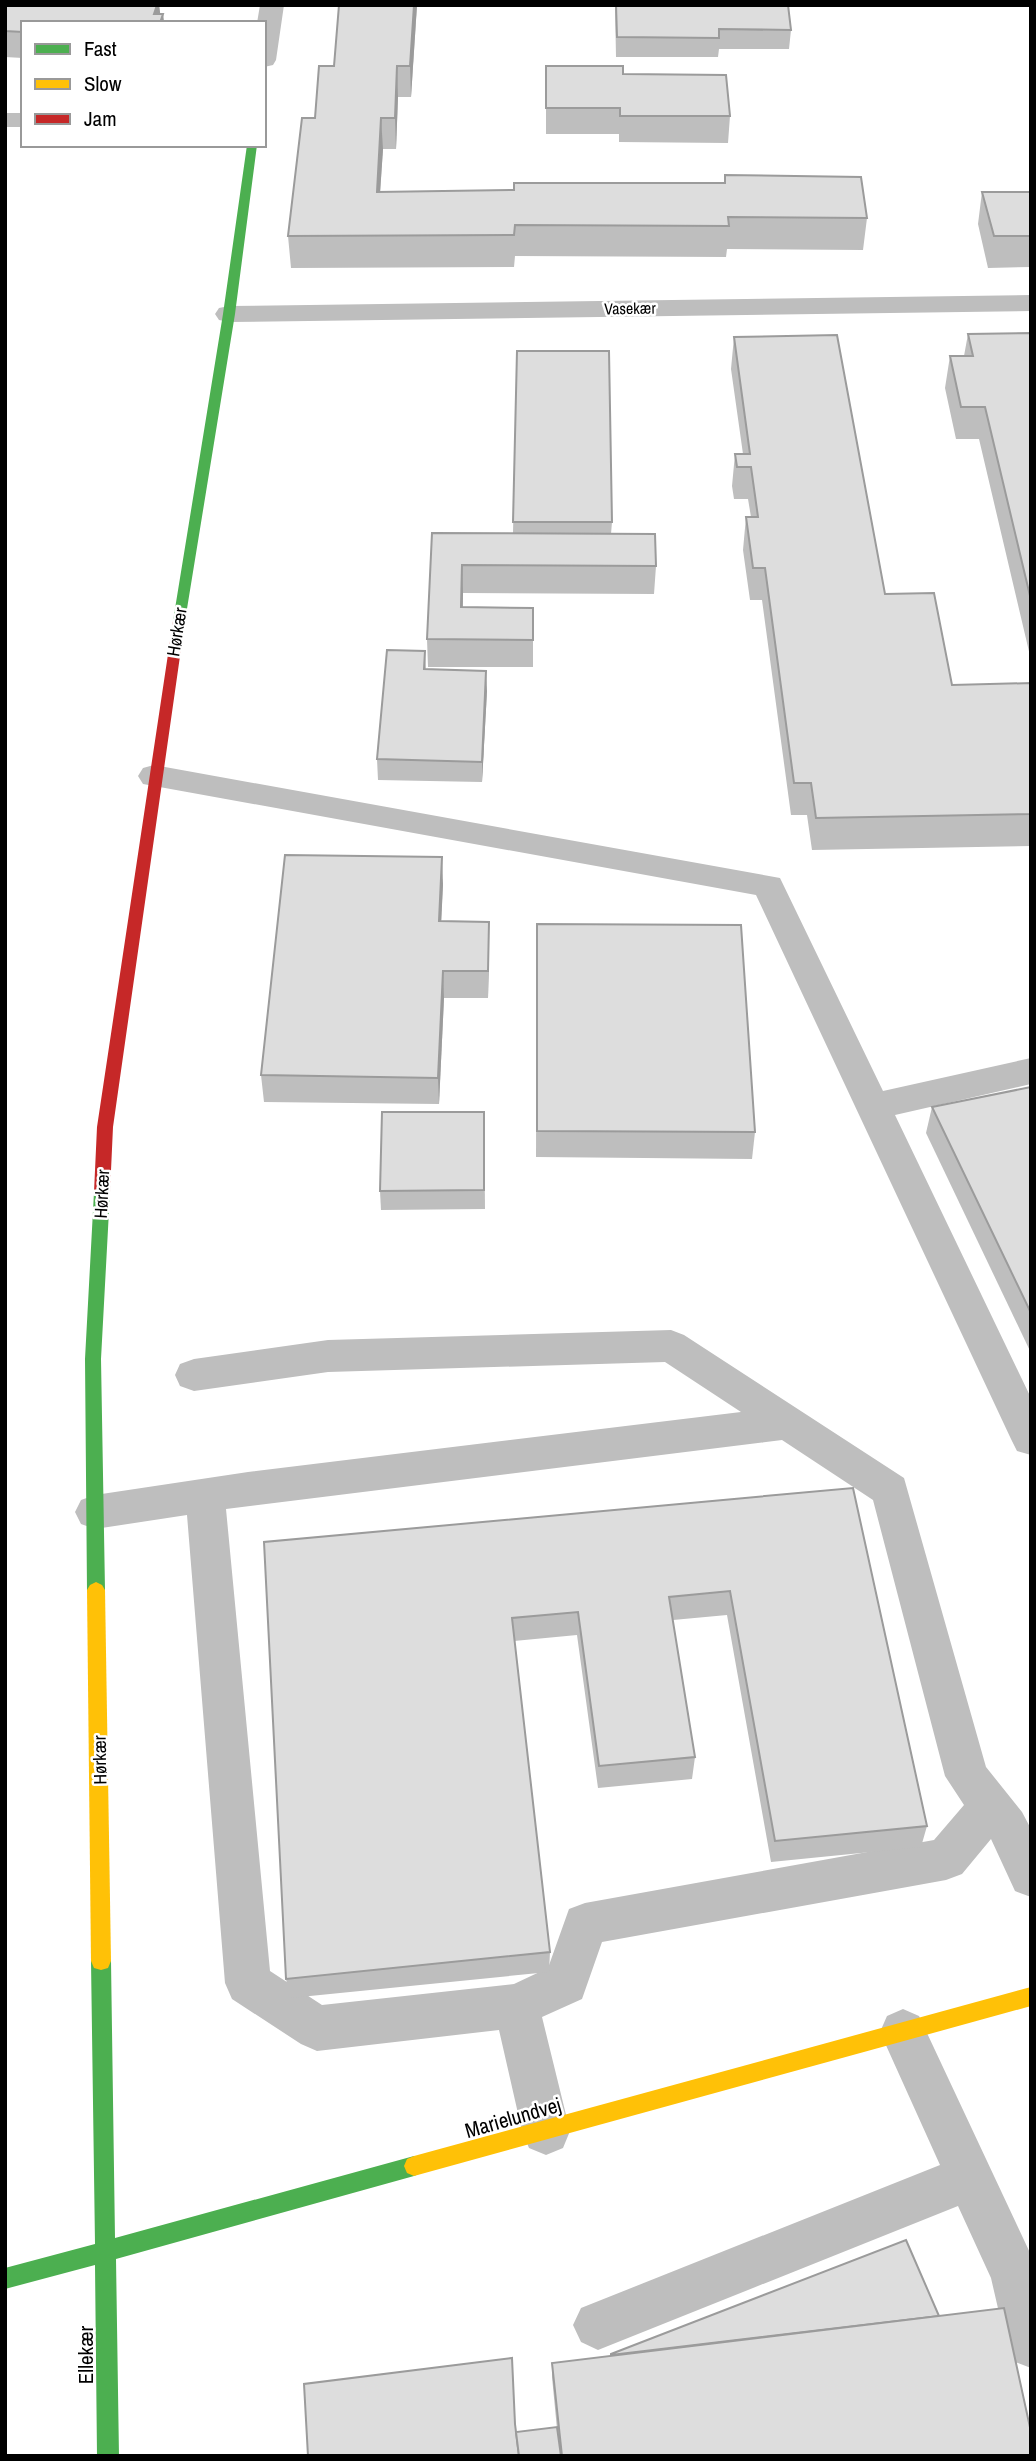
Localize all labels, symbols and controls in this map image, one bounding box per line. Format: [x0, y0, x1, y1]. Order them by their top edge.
legend [21, 21, 266, 147]
text: Fast [84, 34, 117, 63]
text: Slow [84, 69, 122, 98]
text: Jam [84, 104, 117, 133]
street label: Vasekær [604, 297, 657, 319]
street label: Hørkær [160, 606, 193, 658]
street label: Hørkær [88, 1169, 115, 1219]
street label: Hørkær [87, 1735, 112, 1785]
street label: Marielundvej [461, 2090, 564, 2145]
street label: Ellekær [71, 2326, 100, 2384]

